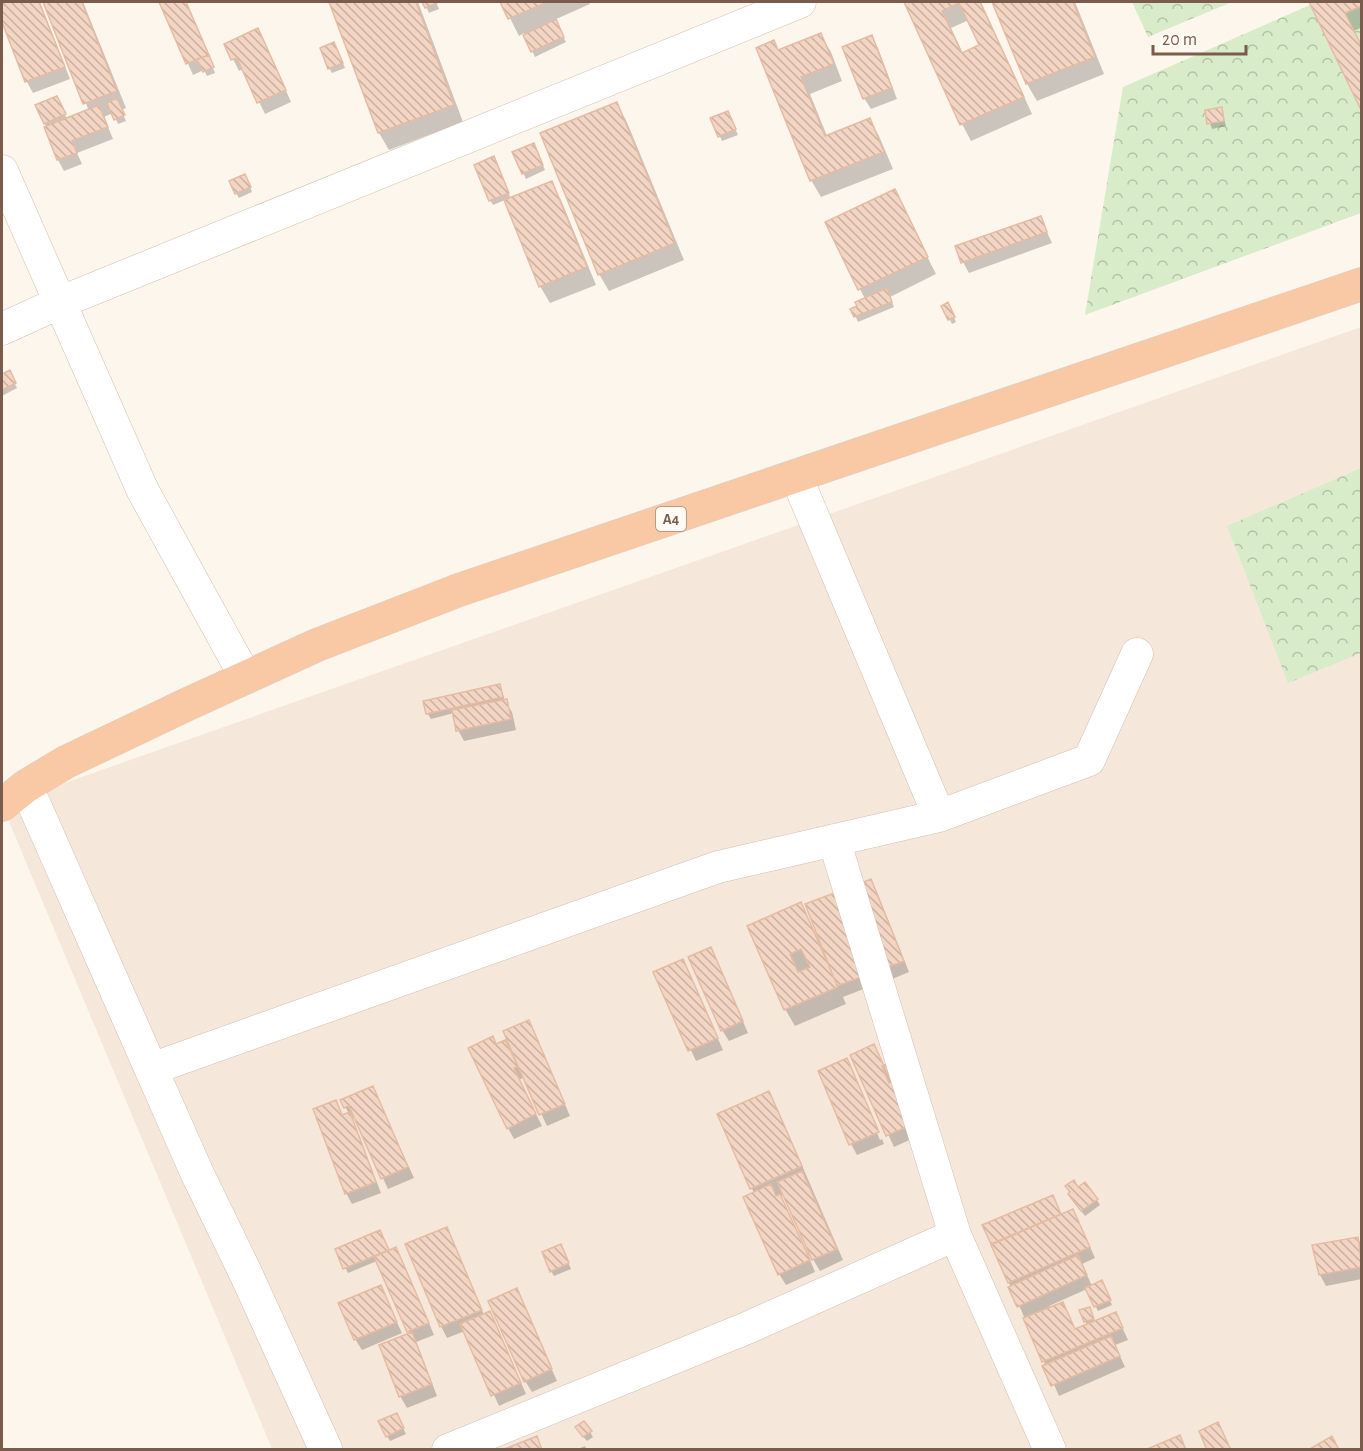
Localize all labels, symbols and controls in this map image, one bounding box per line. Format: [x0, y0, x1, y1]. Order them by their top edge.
scale bar [1153, 18, 1246, 56]
text: 20 m [1162, 31, 1197, 49]
road number: A4 [656, 507, 686, 531]

